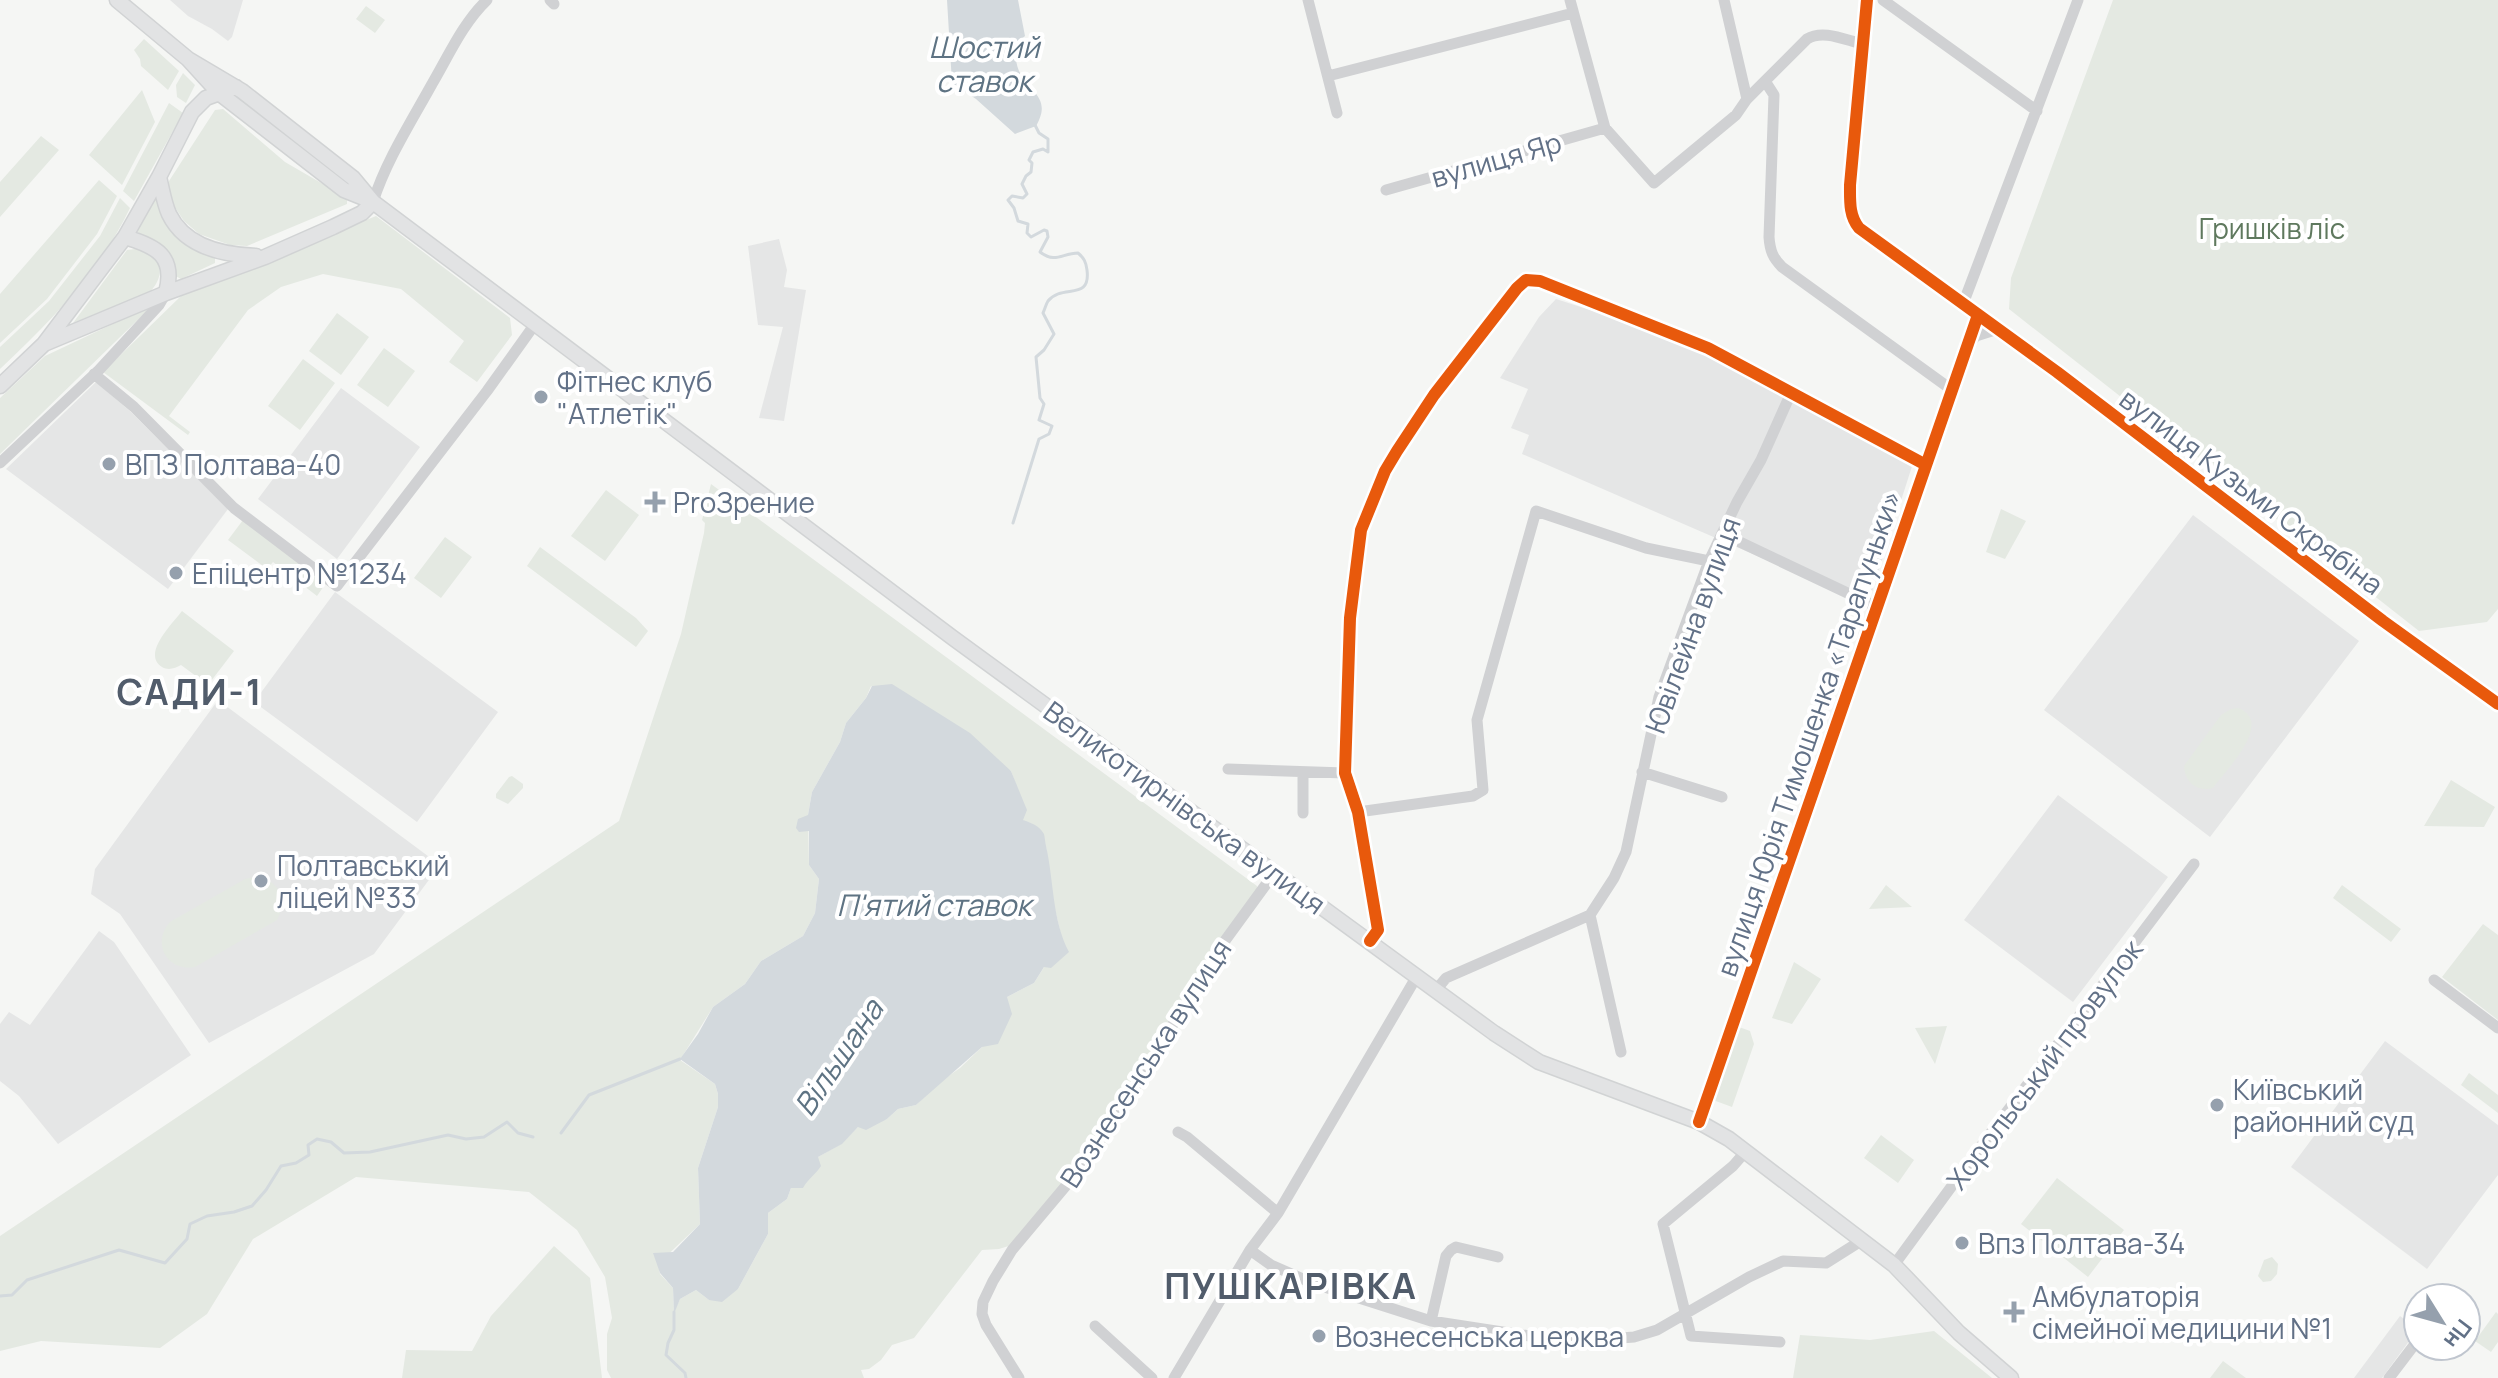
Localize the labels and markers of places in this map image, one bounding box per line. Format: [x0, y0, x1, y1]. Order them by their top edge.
place label: Фітнес клуб "Атлетік" [557, 362, 712, 432]
marker: Фітнес клуб "Атлетік" [532, 388, 550, 406]
place label: ВПЗ Полтава-40 [125, 445, 341, 483]
marker: ВПЗ Полтава-40 [100, 455, 118, 473]
place label: ProЗрение [673, 483, 815, 521]
marker: ProЗрение [644, 491, 666, 513]
place label: Епіцентр №1234 [192, 554, 407, 592]
marker: Епіцентр №1234 [167, 564, 185, 582]
place label: Полтавський ліцей №33 [277, 846, 449, 916]
marker: Полтавський ліцей №33 [252, 872, 270, 890]
place label: Київський районний суд [2233, 1070, 2414, 1140]
marker: Київський районний суд [2208, 1096, 2226, 1114]
place label: Впз Полтава-34 [1978, 1224, 2185, 1262]
marker: Впз Полтава-34 [1953, 1234, 1971, 1252]
place label: Амбулаторія сімейної медицини №1 [2032, 1277, 2332, 1347]
marker: Амбулаторія сімейної медицини №1 [2003, 1301, 2025, 1323]
place label: Вознесенська церква [1335, 1317, 1624, 1355]
marker: Вознесенська церква [1310, 1327, 1328, 1345]

